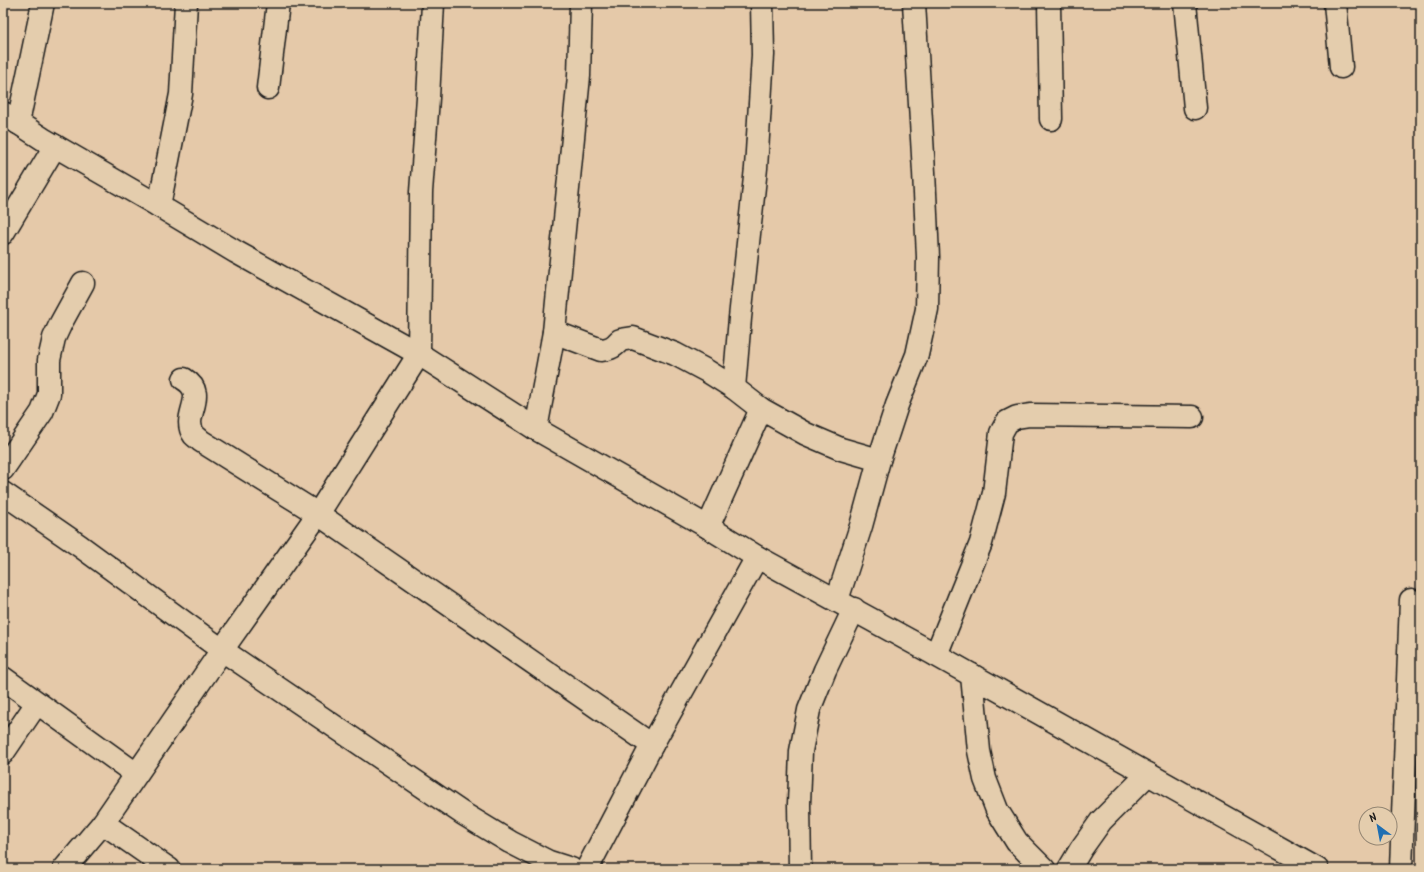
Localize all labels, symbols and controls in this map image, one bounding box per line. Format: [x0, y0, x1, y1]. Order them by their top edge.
north arrow [1358, 806, 1398, 846]
text: N [1366, 809, 1381, 828]

